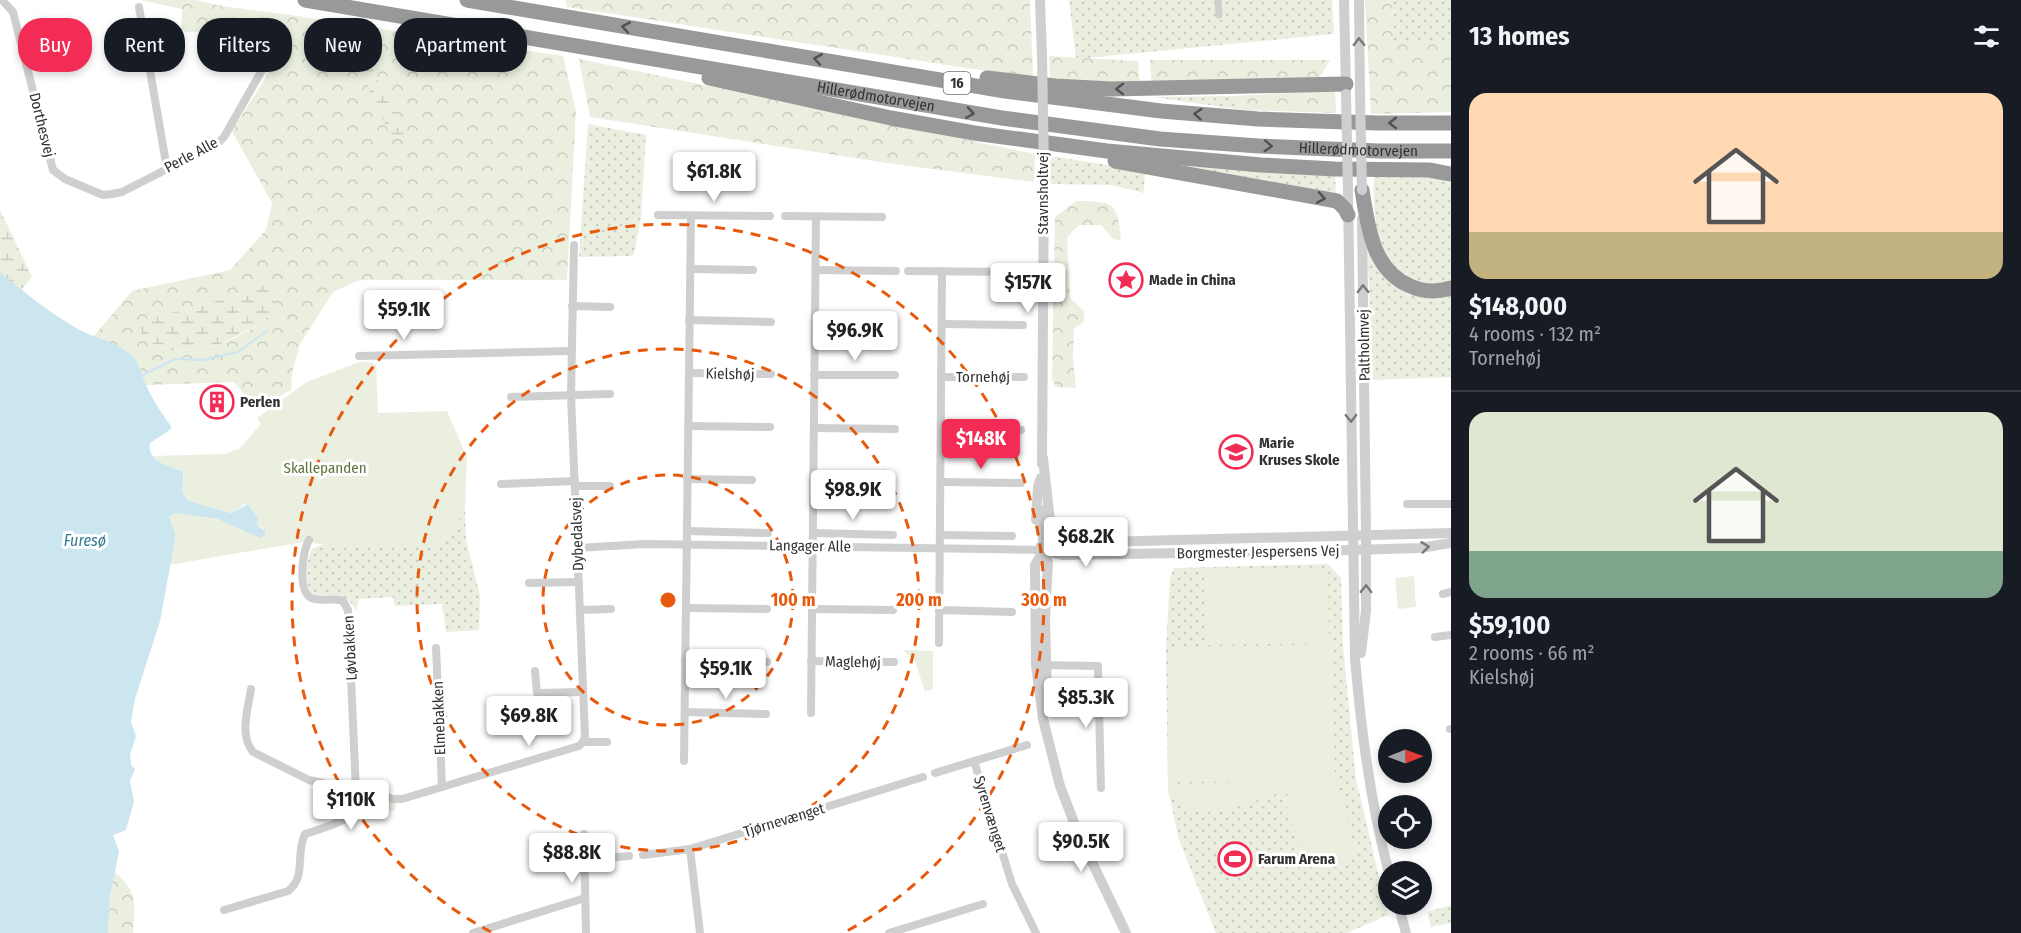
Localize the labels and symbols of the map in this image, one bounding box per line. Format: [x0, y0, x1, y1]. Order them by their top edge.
one-way arrow [621, 21, 630, 33]
one-way arrow [1353, 38, 1366, 47]
one-way arrow [813, 53, 823, 66]
road number: 16 [944, 72, 970, 94]
street label: Hillerødmotorvejen [816, 78, 936, 115]
one-way arrow [1115, 83, 1124, 95]
street label: Dorthesvej [25, 91, 59, 159]
one-way arrow [964, 106, 974, 119]
one-way arrow [1193, 108, 1202, 121]
one-way arrow [1388, 117, 1397, 129]
street label: Perle Alle [161, 133, 221, 177]
street label: Hillerødmotorvejen [1298, 139, 1418, 160]
one-way arrow [1263, 140, 1272, 153]
pin: $61.8K [665, 152, 763, 203]
street label: Stavnsholtvej [1034, 152, 1052, 234]
one-way arrow [1315, 191, 1325, 204]
place icon: Made in China [1108, 262, 1144, 298]
pin: $157K [986, 263, 1070, 314]
place label: Made in China [1149, 271, 1236, 289]
one-way arrow [1357, 284, 1370, 293]
pin: $59.1K [355, 290, 453, 341]
street label: Paltholmvej [1354, 309, 1374, 381]
pin: $96.9K [806, 311, 904, 362]
street label: Kielshøj [705, 365, 755, 383]
street label: Tornehøj [956, 368, 1010, 386]
building icon: Perlen [199, 384, 235, 420]
place label: Perlen [240, 393, 280, 411]
one-way arrow [1345, 414, 1357, 423]
pin: $148K [939, 419, 1023, 470]
school or university icon: Marie Kruses Skole [1218, 434, 1254, 470]
place label: Marie Kruses Skole [1259, 434, 1340, 469]
park label: Skallepanden [283, 459, 367, 477]
pin: $98.9K [804, 470, 902, 521]
street label: Dybedalsvej [567, 497, 587, 571]
pin: $68.2K [1037, 517, 1135, 568]
water label: Furesø [64, 531, 106, 550]
street label: Langager Alle [769, 536, 851, 556]
one-way arrow [1420, 541, 1429, 553]
street label: Borgmester Jespersens Vej [1176, 542, 1340, 562]
one-way arrow [1360, 584, 1372, 593]
text: 100 m [771, 589, 815, 611]
text: 200 m [895, 589, 942, 611]
text: 300 m [1020, 589, 1067, 611]
centre of rings [658, 590, 678, 610]
street label: Løvbakken [339, 615, 361, 681]
pin: $59.1K [677, 649, 775, 700]
street label: Maglehøj [825, 653, 881, 671]
pin: $85.3K [1037, 678, 1135, 729]
street label: Elmebakken [429, 681, 449, 755]
pin: $69.8K [480, 696, 578, 747]
north arrow [1378, 729, 1432, 783]
street label: Syrenvænget [970, 774, 1010, 855]
pin: $110K [309, 780, 393, 831]
street label: Tjørnevænget [741, 799, 827, 841]
pin: $90.5K [1032, 822, 1130, 873]
pin: $88.8K [523, 833, 621, 884]
sports icon: Farum Arena [1217, 841, 1253, 877]
place label: Farum Arena [1258, 850, 1336, 868]

